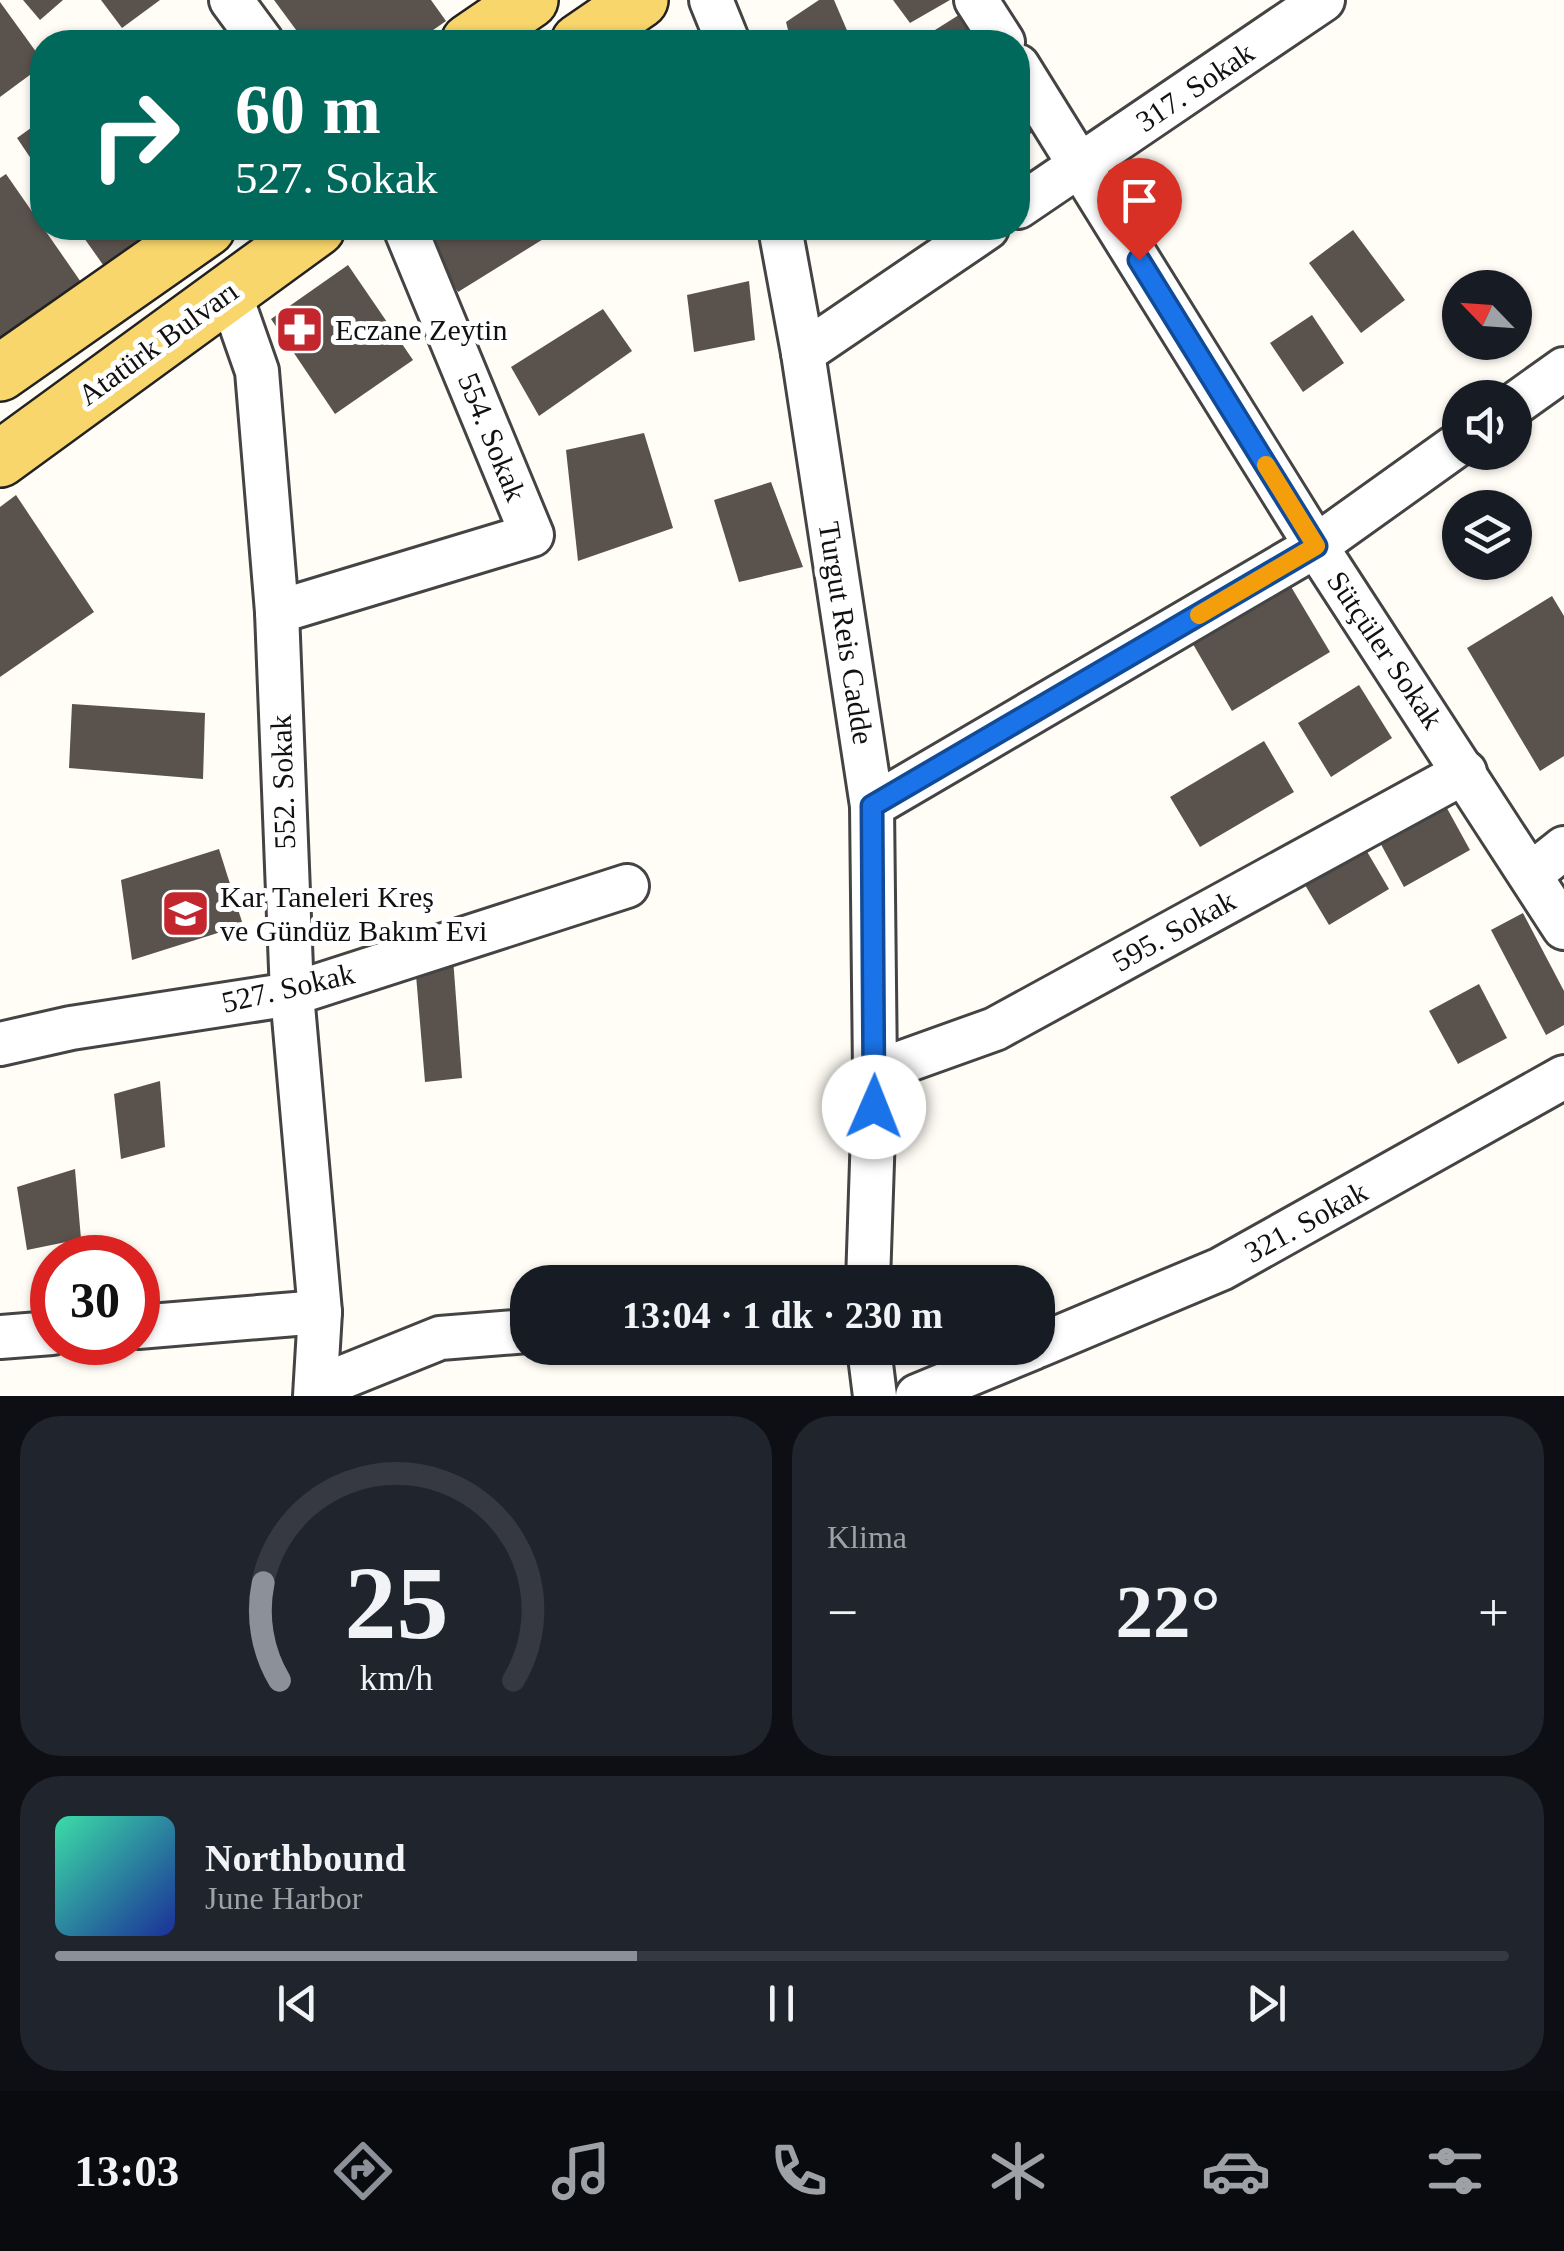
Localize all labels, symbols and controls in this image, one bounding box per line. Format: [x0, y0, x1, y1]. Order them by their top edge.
street label: 317. Sokak [1130, 35, 1260, 138]
icon: right [70, 70, 200, 200]
text: 60 m [235, 71, 381, 148]
text: 527. Sokak [235, 153, 438, 203]
pin [1097, 158, 1182, 261]
icon: arrive [1112, 173, 1167, 228]
north arrow [1442, 270, 1532, 360]
map controls [1442, 270, 1532, 580]
street label: Atatürk Bulvarı [71, 274, 244, 412]
pharmacy icon: Eczane Zeytin [274, 304, 326, 356]
place label: Eczane Zeytin [335, 313, 507, 346]
street label: 554. Sokak [452, 368, 533, 506]
button: sound [1442, 380, 1532, 470]
button: layers [1442, 490, 1532, 580]
street label: Turgut Reis Cadde [813, 519, 880, 747]
street label: Sütçüler Sokak [1321, 565, 1450, 735]
street label: 552. Sokak [264, 714, 301, 850]
place label: Kar Taneleri Kreş ve Gündüz Bakım Evi [220, 880, 487, 947]
street label: 595. Sokak [1107, 883, 1241, 978]
school or university icon: Kar Taneleri Kreş ve Gündüz Bakım Evi [159, 888, 211, 940]
street label: 527. Sokak [218, 956, 357, 1019]
position arrow [822, 1055, 926, 1159]
street label: 321. Sokak [1239, 1174, 1373, 1269]
speed limit sign: 30 [30, 1235, 160, 1365]
text: 13:04 · 1 dk · 230 m [622, 1294, 943, 1336]
text: Klima [827, 1519, 907, 1555]
text: 25 [344, 1545, 448, 1660]
text: 22° [1116, 1570, 1221, 1653]
text: − [827, 1582, 858, 1643]
text: + [1478, 1582, 1509, 1643]
text: km/h [359, 1658, 433, 1698]
text: Northbound [205, 1837, 406, 1879]
text: June Harbor [205, 1880, 362, 1916]
icon: previous [270, 1976, 325, 2031]
icon: pause [754, 1976, 809, 2031]
icon: next [1239, 1976, 1294, 2031]
icon: directions [328, 2136, 398, 2206]
icon: music [546, 2136, 616, 2206]
icon: phone [764, 2136, 834, 2206]
icon: climate [983, 2136, 1053, 2206]
icon: car [1201, 2136, 1271, 2206]
icon: filters [1420, 2136, 1490, 2206]
text: 13:03 [74, 2146, 179, 2196]

